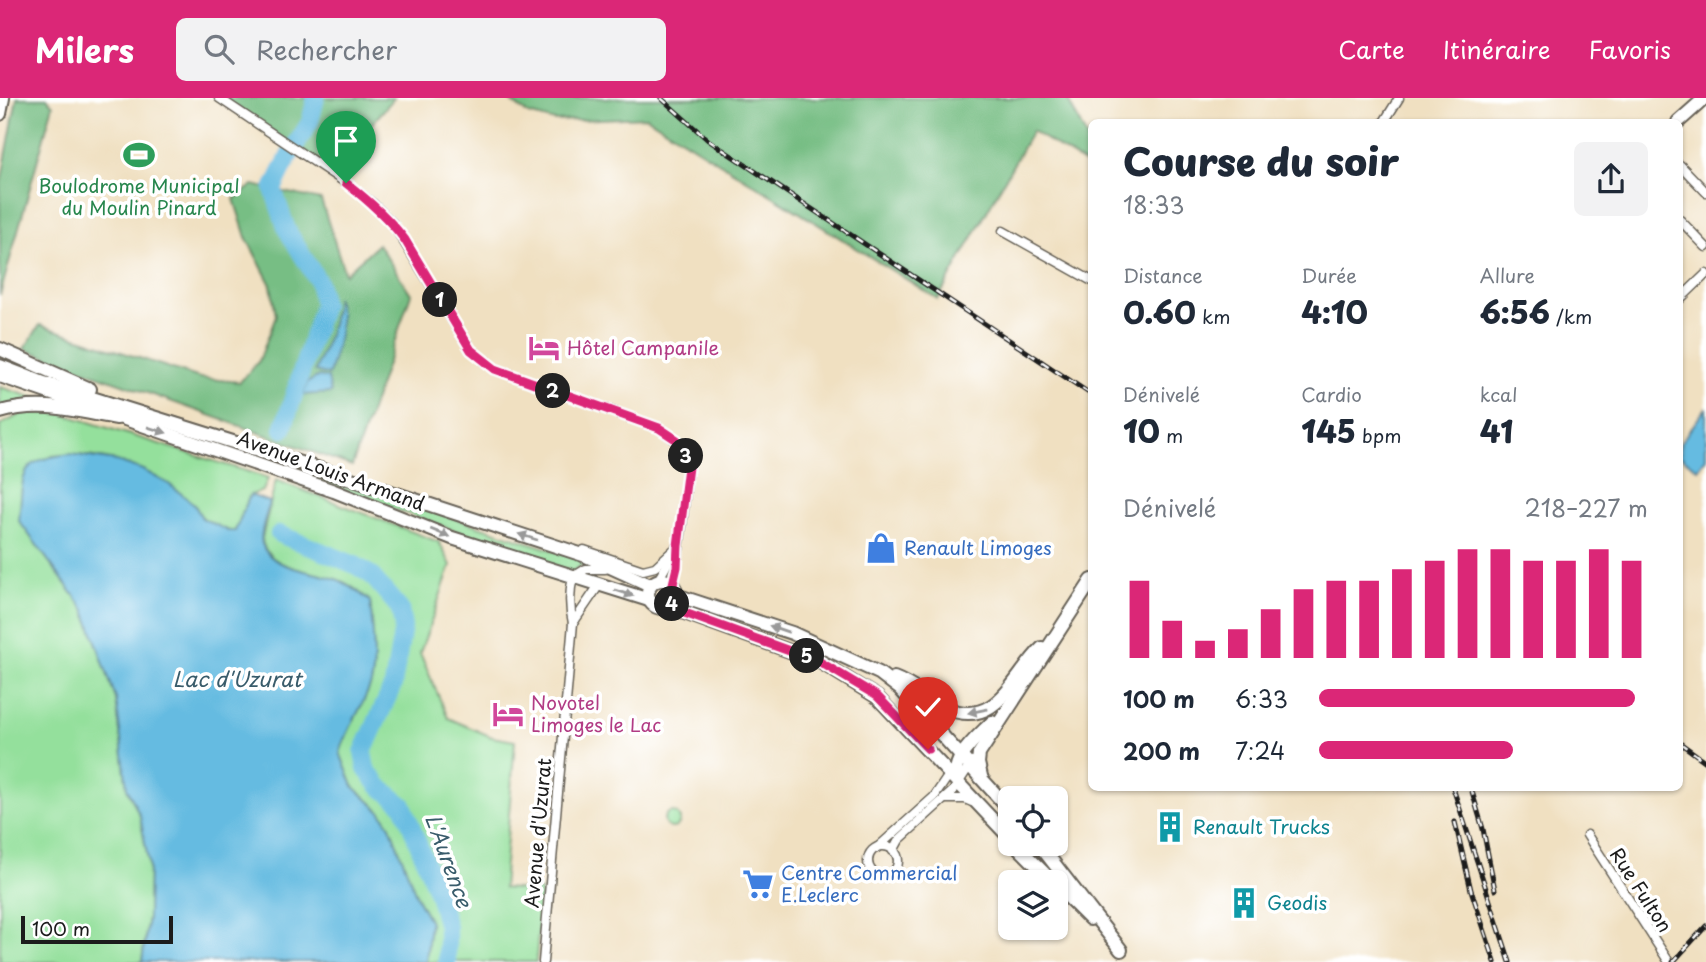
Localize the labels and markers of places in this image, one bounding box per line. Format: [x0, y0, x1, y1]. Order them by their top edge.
pin [316, 111, 376, 183]
sports icon: Boulodrome Municipal du Moulin Pinard [122, 138, 156, 172]
place label: Boulodrome Municipal du Moulin Pinard [38, 171, 240, 221]
pin: 1 [422, 282, 458, 318]
hotel icon: Hôtel Campanile [527, 331, 561, 365]
place label: Hôtel Campanile [567, 333, 719, 361]
pin: 2 [536, 374, 570, 408]
pin: 3 [668, 438, 704, 474]
shop icon: Renault Limoges [864, 531, 898, 565]
place label: Renault Limoges [904, 533, 1052, 561]
pin: 4 [654, 587, 690, 622]
pin: 5 [790, 638, 824, 674]
pin [898, 677, 958, 749]
place label: Novotel Limoges le Lac [531, 688, 661, 738]
hotel icon: Novotel Limoges le Lac [491, 697, 525, 731]
building icon: Renault Trucks [1153, 810, 1187, 844]
place label: Renault Trucks [1193, 812, 1330, 840]
place label: Centre Commercial E.Leclerc [781, 858, 958, 908]
supermarket icon: Centre Commercial E.Leclerc [741, 867, 775, 901]
building icon: Geodis [1227, 886, 1261, 920]
place label: Geodis [1267, 888, 1327, 916]

